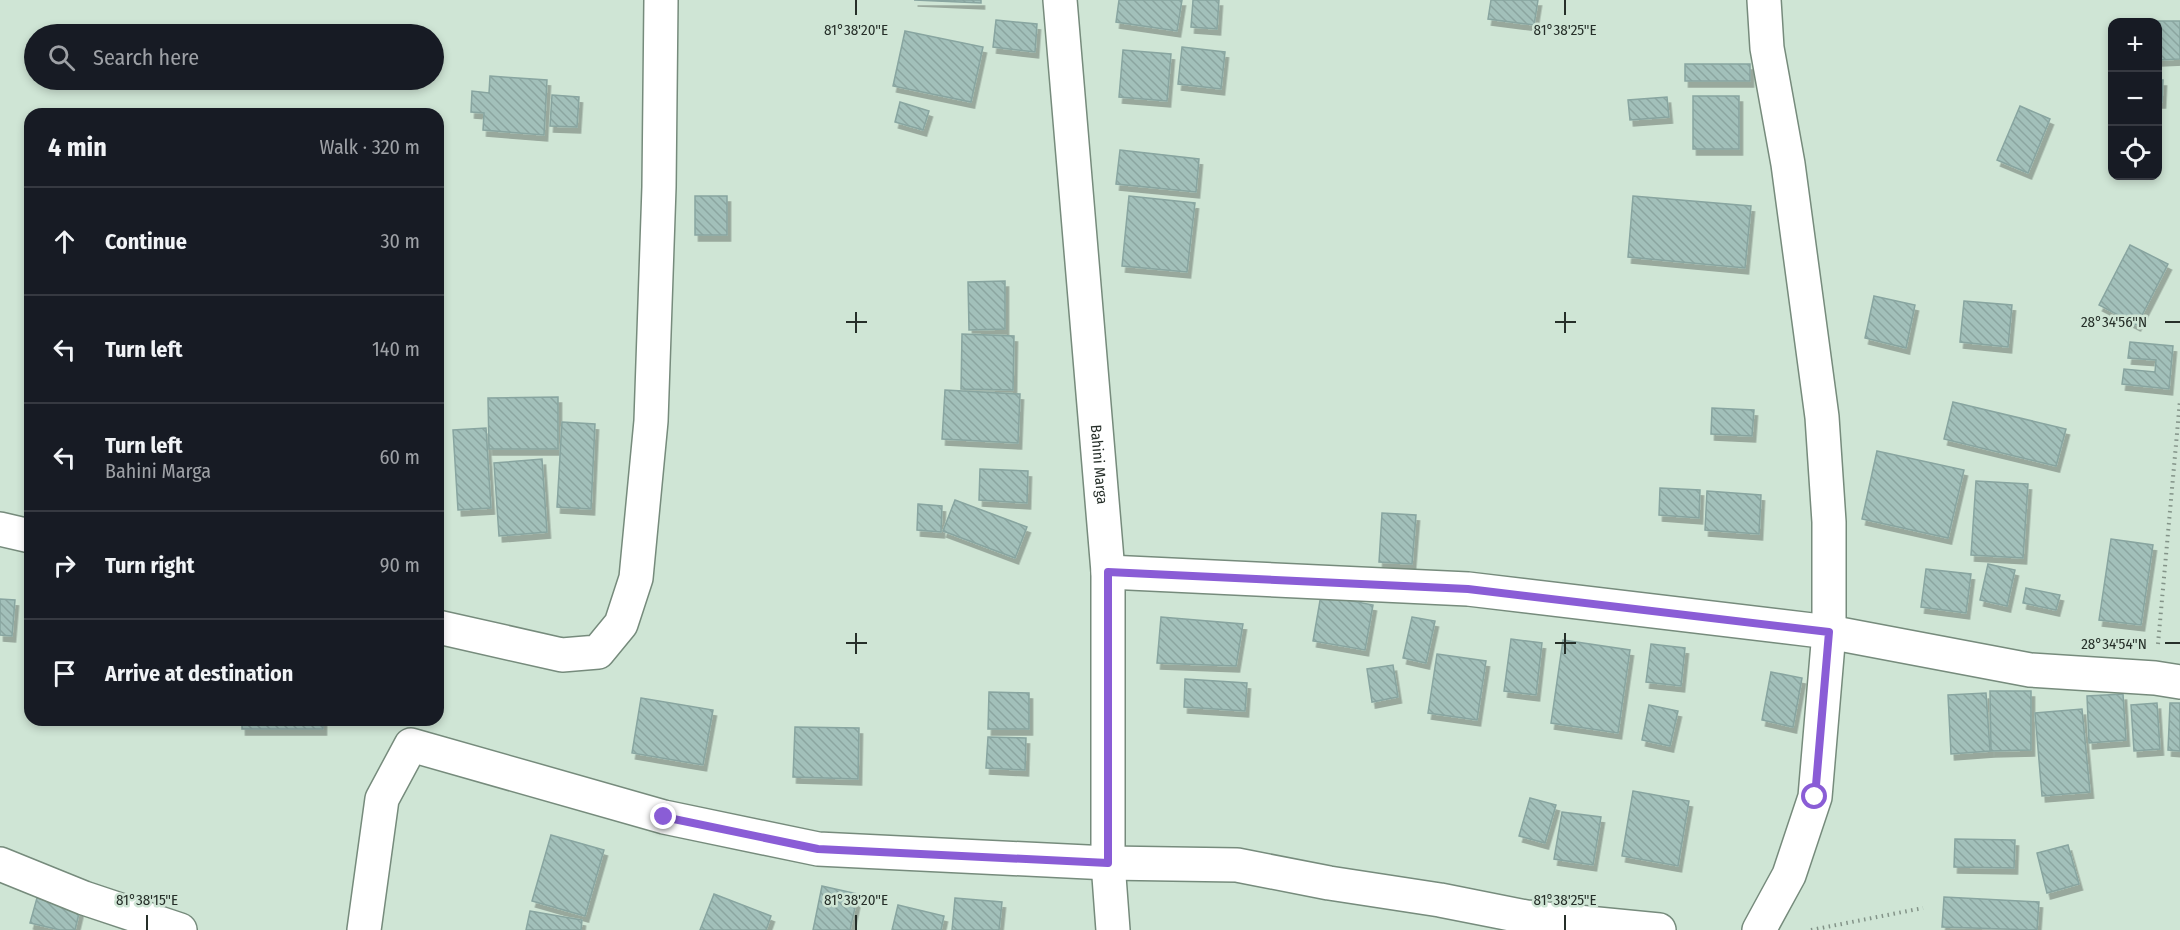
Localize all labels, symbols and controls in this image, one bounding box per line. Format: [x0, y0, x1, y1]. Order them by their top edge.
map controls [2108, 18, 2162, 180]
button: + [2108, 18, 2162, 72]
text: 81°38'20"E [824, 21, 888, 39]
text: 81°38'25"E [1534, 21, 1596, 39]
search box [24, 24, 444, 90]
icon: search [45, 41, 78, 74]
text: Search here [93, 44, 199, 71]
button: − [2108, 72, 2162, 126]
button: locate [2108, 126, 2162, 180]
text: 4 min [48, 132, 107, 163]
text: Walk · 320 m [320, 135, 420, 159]
icon: ahead [48, 225, 81, 258]
text: Continue [105, 228, 187, 255]
text: 30 m [380, 229, 420, 253]
text: 28°34'56"N [2081, 313, 2147, 331]
icon: left [48, 333, 81, 366]
text: Turn left [105, 336, 183, 363]
text: 140 m [372, 337, 420, 361]
street label: Bahini Marga [1087, 424, 1111, 505]
text: Turn left [105, 432, 183, 459]
icon: left [48, 441, 81, 474]
text: 60 m [380, 445, 420, 469]
text: Bahini Marga [105, 459, 211, 483]
icon: right [48, 549, 81, 582]
text: Turn right [105, 552, 194, 579]
text: 90 m [380, 553, 420, 577]
text: 28°34'54"N [2081, 635, 2147, 653]
icon: arrive [48, 657, 81, 690]
text: Arrive at destination [105, 660, 293, 687]
route start [1801, 783, 1827, 809]
route end [650, 803, 676, 829]
text: 81°38'15"E [116, 891, 178, 909]
text: 81°38'20"E [824, 891, 888, 909]
text: 81°38'25"E [1534, 891, 1596, 909]

